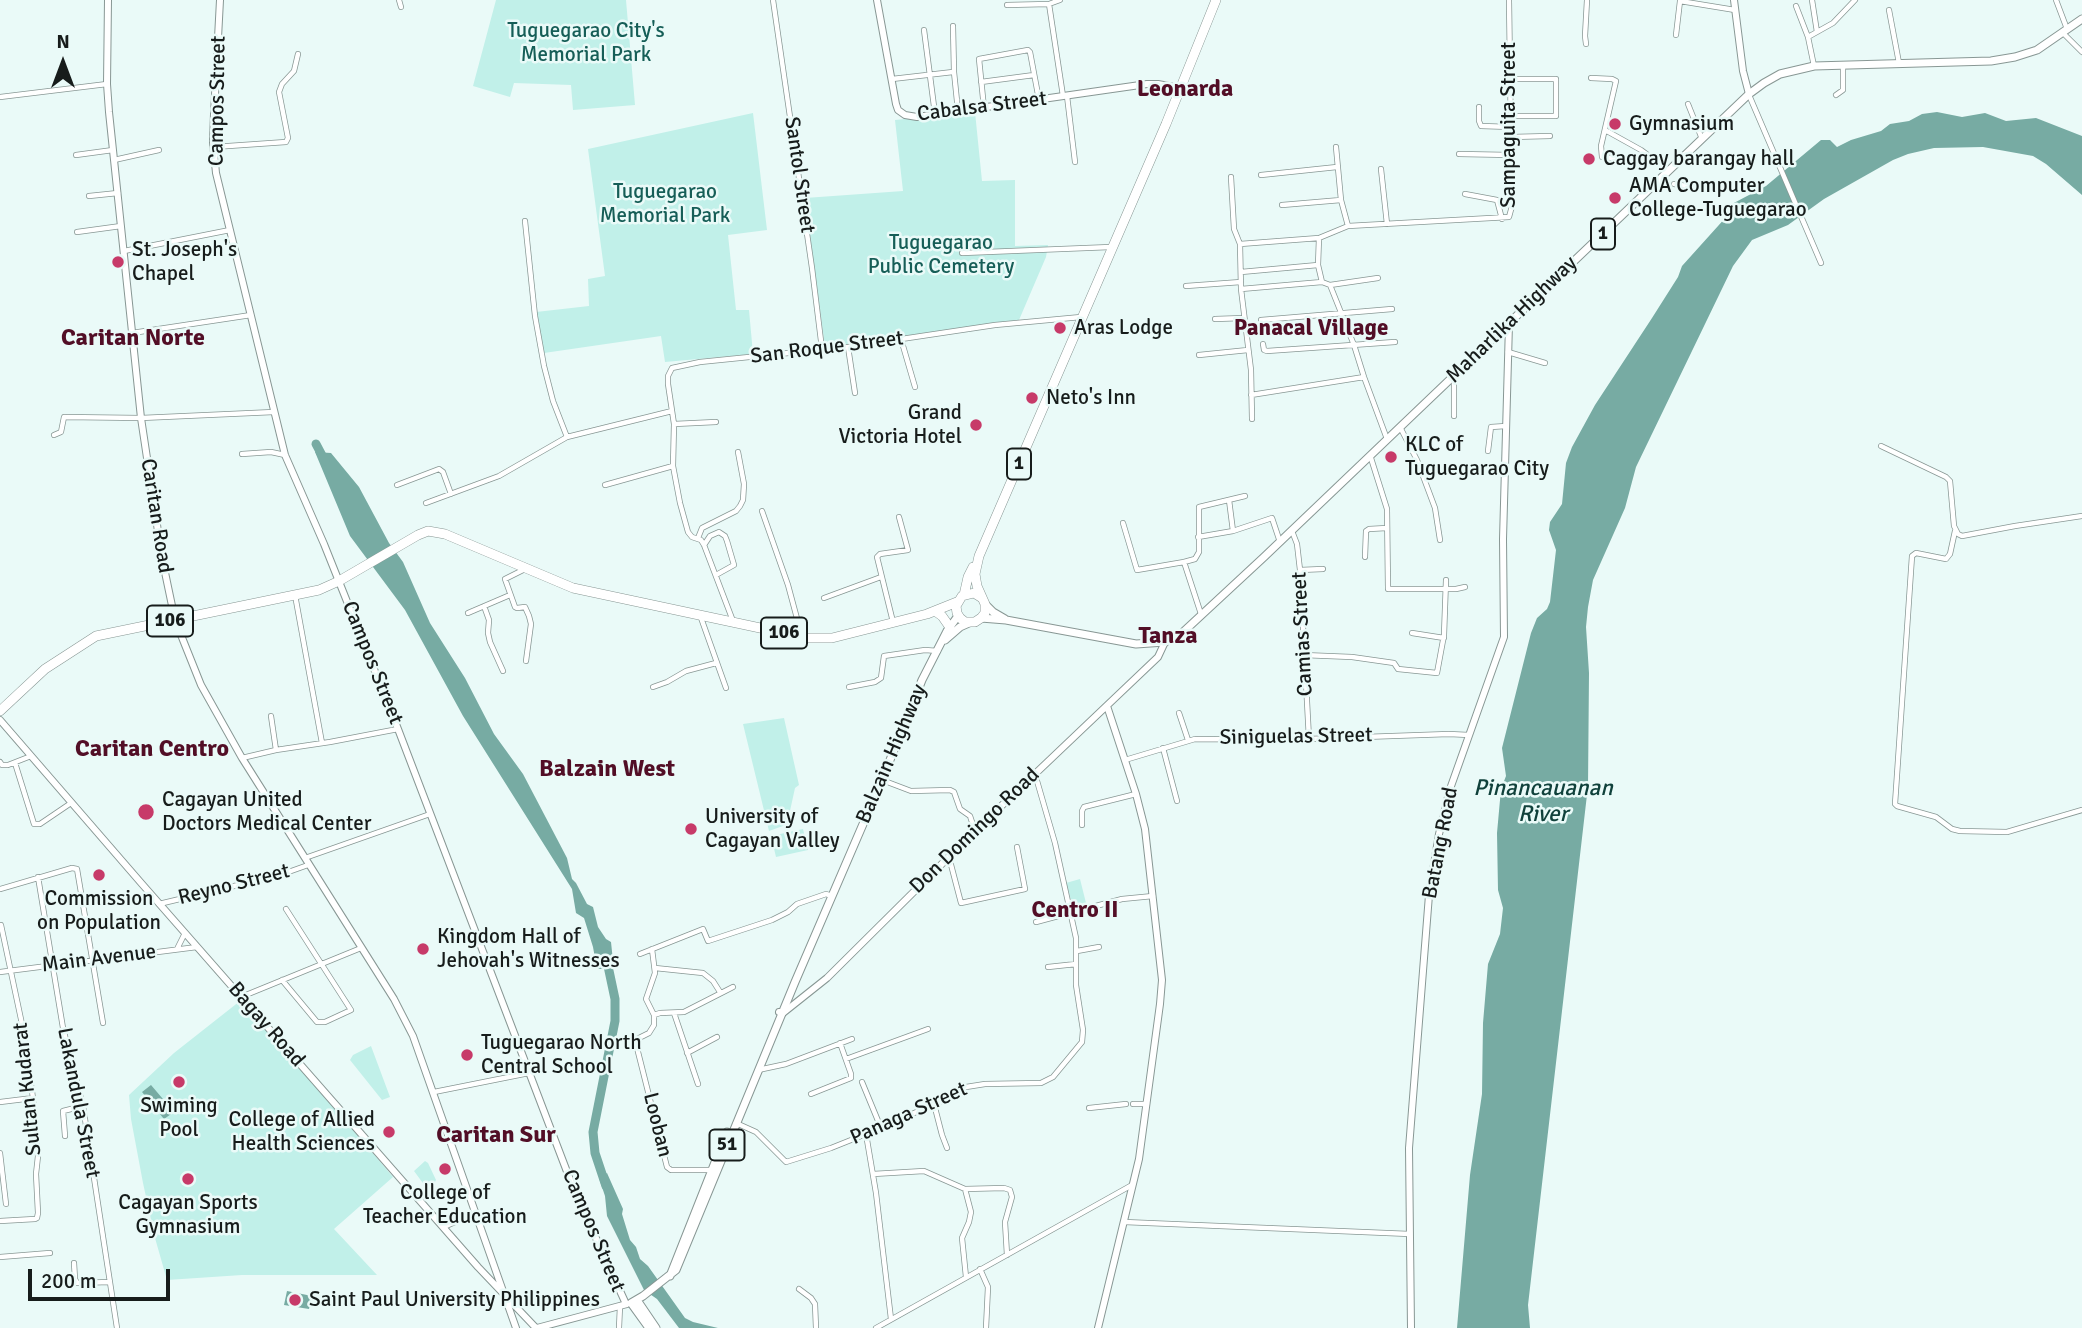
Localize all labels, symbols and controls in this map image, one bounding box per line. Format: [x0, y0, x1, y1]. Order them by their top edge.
park label: Tuguegarao City's Memorial Park [507, 18, 665, 68]
north arrow [28, 28, 98, 98]
text: N [56, 30, 70, 54]
street label: Campos Street [204, 36, 232, 166]
street label: Sampaguita Street [1496, 42, 1522, 208]
district label: Leonarda [1137, 76, 1233, 104]
street label: Cabalsa Street [916, 87, 1048, 127]
place label: Gymnasium [1629, 111, 1734, 137]
street label: Santol Street [778, 115, 820, 235]
marker: Gymnasium [1607, 116, 1623, 132]
place label: Caggay barangay hall [1603, 146, 1795, 172]
marker: Caggay barangay hall [1581, 151, 1597, 167]
place label: AMA Computer College-Tuguegarao [1629, 173, 1807, 223]
park label: Tuguegarao Memorial Park [600, 179, 730, 229]
marker: AMA Computer College-Tuguegarao [1607, 190, 1623, 206]
road number: 1 [1591, 218, 1615, 250]
park label: Tuguegarao Public Cemetery [868, 230, 1014, 280]
place label: St. Joseph's Chapel [132, 237, 237, 287]
street label: Maharlika Highway [1441, 251, 1583, 389]
marker: St. Joseph's Chapel [110, 254, 126, 270]
place label: Aras Lodge [1074, 315, 1173, 341]
district label: Panacal Village [1234, 315, 1388, 343]
marker: Aras Lodge [1052, 320, 1068, 336]
district label: Caritan Norte [61, 325, 205, 353]
street label: San Roque Street [749, 326, 905, 370]
place label: Neto's Inn [1046, 385, 1136, 411]
marker: Neto's Inn [1024, 390, 1040, 406]
place label: Grand Victoria Hotel [838, 400, 962, 450]
marker: Grand Victoria Hotel [968, 417, 984, 433]
place label: KLC of Tuguegarao City [1405, 432, 1549, 482]
road number: 1 [1007, 449, 1031, 480]
marker: KLC of Tuguegarao City [1383, 449, 1399, 465]
street label: Caritan Road [134, 457, 178, 575]
street label: Camias Street [1287, 571, 1319, 697]
street label: Campos Street [336, 598, 408, 728]
road number: 106 [147, 606, 193, 636]
road number: 106 [761, 618, 807, 648]
district label: Tanza [1138, 623, 1198, 651]
street label: Balzain Highway [851, 681, 933, 827]
street label: Siniguelas Street [1219, 723, 1373, 751]
district label: Caritan Centro [75, 736, 229, 764]
district label: Balzain West [539, 756, 675, 784]
street label: Don Domingo Road [905, 763, 1045, 899]
water label: Pinancauanan River [1473, 775, 1613, 829]
street label: Batang Road [1418, 785, 1464, 901]
place label: Cagayan United Doctors Medical Center [162, 787, 371, 837]
marker: Cagayan United Doctors Medical Center [136, 802, 156, 822]
place label: University of Cagayan Valley [705, 804, 840, 854]
marker: University of Cagayan Valley [683, 821, 699, 837]
street label: Reyno Street [176, 859, 292, 911]
marker: Commission on Population [91, 867, 107, 883]
place label: Commission on Population [37, 886, 161, 936]
district label: Centro II [1032, 897, 1118, 925]
place label: Kingdom Hall of Jehovah's Witnesses [437, 924, 620, 974]
street label: Main Avenue [40, 939, 158, 979]
marker: Kingdom Hall of Jehovah's Witnesses [415, 941, 431, 957]
street label: Bagay Road [222, 977, 310, 1073]
street label: Sultan Kudarat [8, 1021, 48, 1157]
street label: Lakandula Street [51, 1026, 105, 1180]
place label: Tuguegarao North Central School [481, 1030, 642, 1080]
marker: Tuguegarao North Central School [459, 1047, 475, 1063]
marker: Swiming Pool [171, 1074, 187, 1090]
street label: Panaga Street [847, 1077, 971, 1151]
street label: Looban [637, 1090, 677, 1160]
place label: Swiming Pool [140, 1093, 218, 1143]
place label: College of Allied Health Sciences [229, 1107, 375, 1157]
district label: Caritan Sur [436, 1122, 556, 1150]
marker: College of Allied Health Sciences [381, 1124, 397, 1140]
road number: 51 [710, 1130, 744, 1161]
marker: College of Teacher Education [437, 1161, 453, 1177]
street label: Campos Street [556, 1166, 630, 1296]
marker: Cagayan Sports Gymnasium [180, 1171, 196, 1187]
place label: College of Teacher Education [363, 1180, 527, 1230]
place label: Cagayan Sports Gymnasium [118, 1190, 258, 1240]
scale bar [32, 1254, 173, 1298]
text: 200 m [41, 1268, 96, 1294]
place label: Saint Paul University Philippines [309, 1287, 600, 1313]
marker: Saint Paul University Philippines [287, 1292, 303, 1308]

